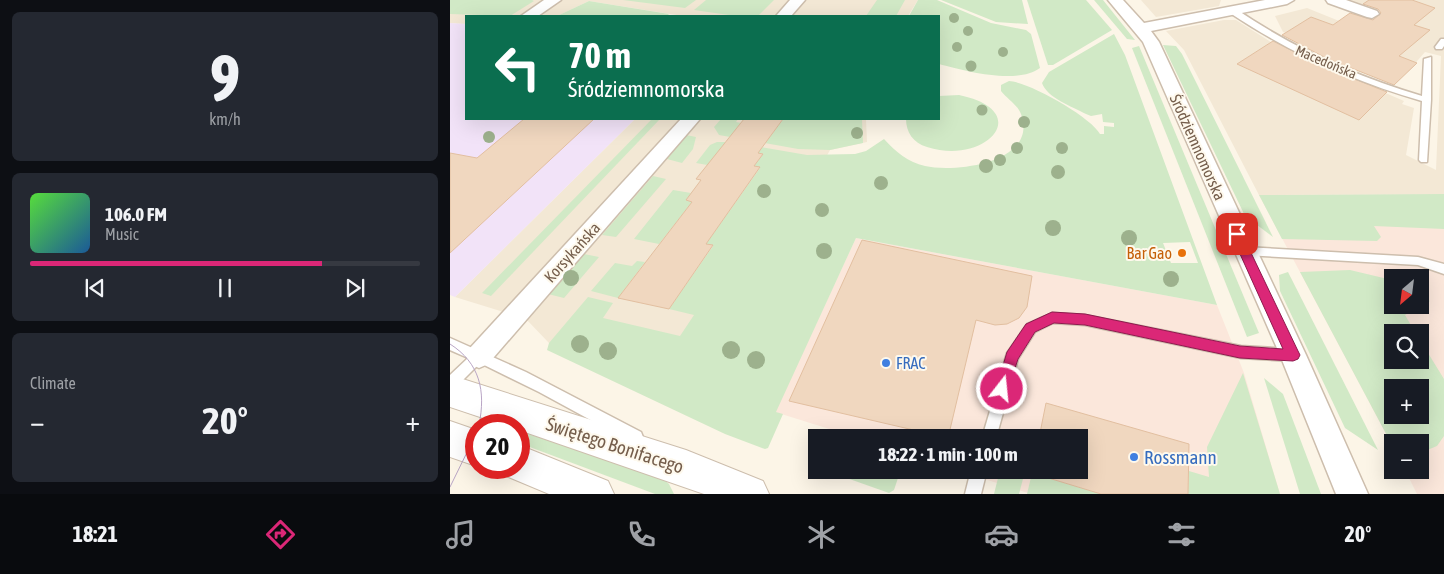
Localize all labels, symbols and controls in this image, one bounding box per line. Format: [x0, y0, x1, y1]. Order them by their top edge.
icon: left [485, 35, 550, 100]
text: 70 m [568, 35, 631, 75]
text: 9 [210, 40, 240, 115]
street label: Macedońska [1293, 42, 1359, 82]
text: Śródziemnomorska [568, 76, 725, 102]
street label: Śródziemnomorska [1167, 91, 1229, 203]
text: km/h [209, 110, 241, 128]
text: 106.0 FM [105, 203, 167, 225]
pin [1216, 213, 1258, 255]
street label: Korsykańska [540, 218, 604, 286]
icon: arrive [1223, 220, 1251, 248]
text: Music [105, 225, 139, 243]
place label: Bar Gao [1127, 244, 1172, 262]
marker: Bar Gao [1176, 247, 1188, 259]
north arrow [1384, 269, 1429, 314]
map controls [1384, 269, 1429, 479]
icon: previous [81, 274, 109, 302]
icon: pause [211, 274, 239, 302]
icon: next [341, 274, 369, 302]
button: search [1384, 324, 1429, 369]
place label: FRAC [896, 354, 926, 372]
marker: FRAC [880, 357, 892, 369]
position arrow [975, 362, 1027, 414]
text: Climate [30, 374, 76, 392]
button: + [1384, 379, 1429, 424]
text: 20° [202, 399, 248, 442]
text: − [30, 405, 45, 437]
text: + [405, 405, 420, 437]
street label: Świętego Bonifacego [543, 412, 687, 478]
speed limit sign: 20 [465, 414, 530, 479]
button: − [1384, 434, 1429, 479]
text: 18:22 · 1 min · 100 m [878, 443, 1018, 465]
place label: Rossmann [1144, 446, 1217, 468]
marker: Rossmann [1128, 451, 1140, 463]
icon: directions [263, 517, 298, 552]
icon: music [443, 517, 478, 552]
icon: phone [624, 517, 659, 552]
icon: climate [804, 517, 839, 552]
icon: car [984, 517, 1019, 552]
icon: filters [1164, 517, 1199, 552]
text: 18:21 [73, 521, 118, 547]
text: 20° [1345, 521, 1371, 547]

